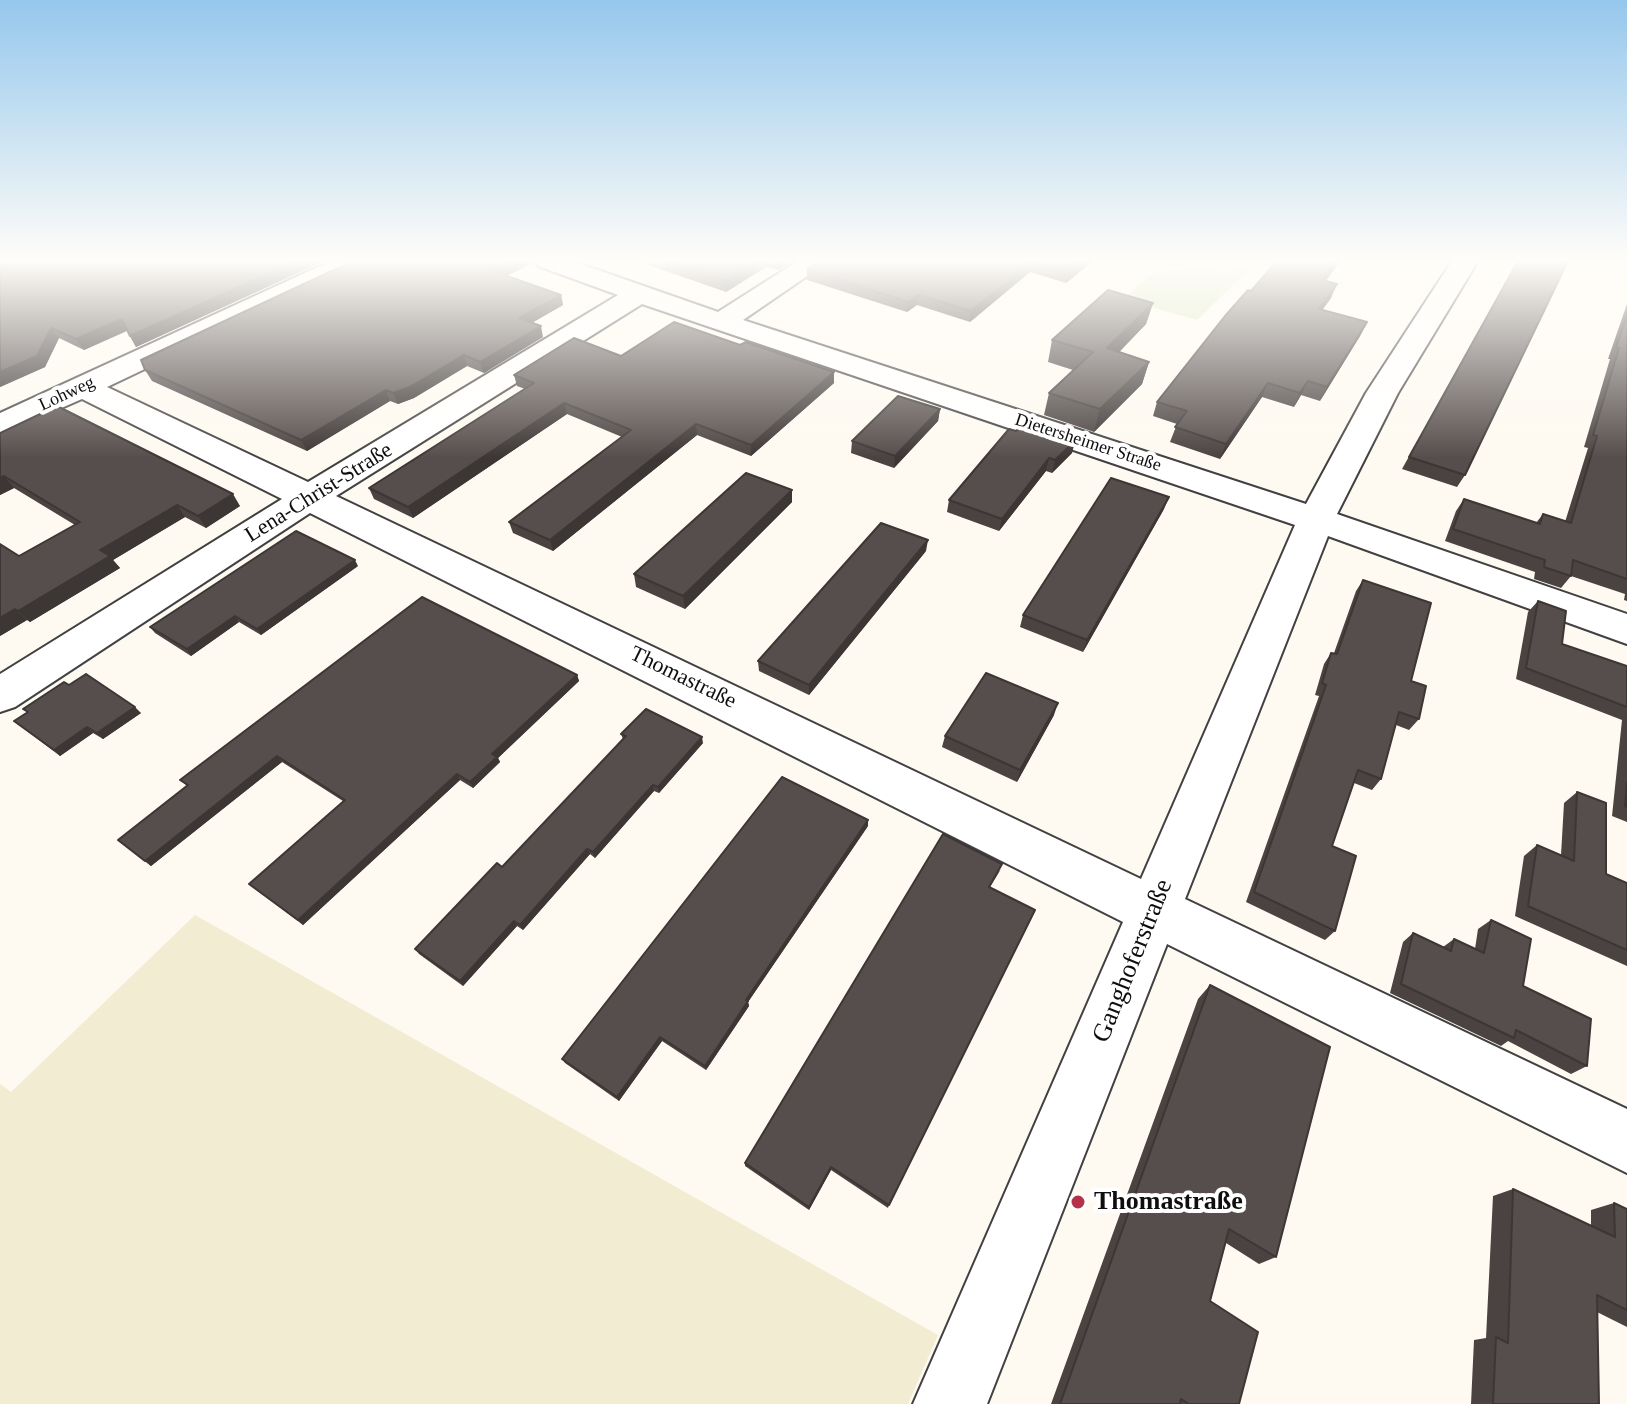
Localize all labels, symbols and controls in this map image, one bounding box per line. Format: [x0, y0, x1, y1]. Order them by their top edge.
street label: Lohweg [36, 372, 98, 416]
street label: Dietersheimer Straße [1012, 409, 1164, 477]
street label: Lena-Christ-Straße [241, 437, 397, 549]
street label: Thomastraße [626, 641, 740, 715]
street label: Ganghoferstraße [1086, 875, 1180, 1047]
place label: Thomastraße [1094, 1186, 1243, 1218]
marker: Thomastraße [1069, 1193, 1087, 1211]

